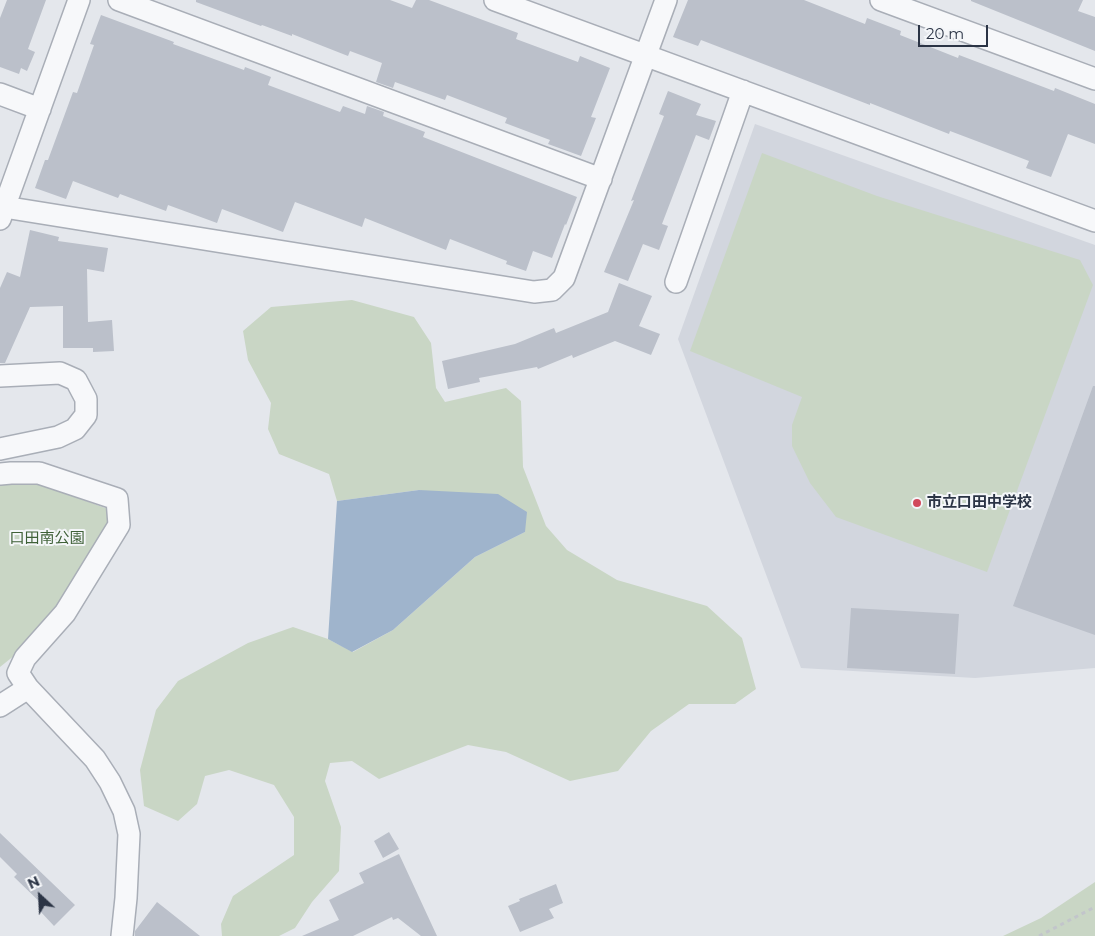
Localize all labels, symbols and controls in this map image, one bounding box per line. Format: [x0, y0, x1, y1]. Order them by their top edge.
scale bar [920, 15, 990, 47]
text: 20 m [926, 24, 964, 43]
place label: 市立口田中学校 [927, 494, 1032, 512]
marker: 市立口田中学校 [911, 497, 923, 509]
park label: 口田南公園 [10, 530, 84, 548]
north arrow [15, 871, 65, 921]
text: N [25, 872, 43, 893]

